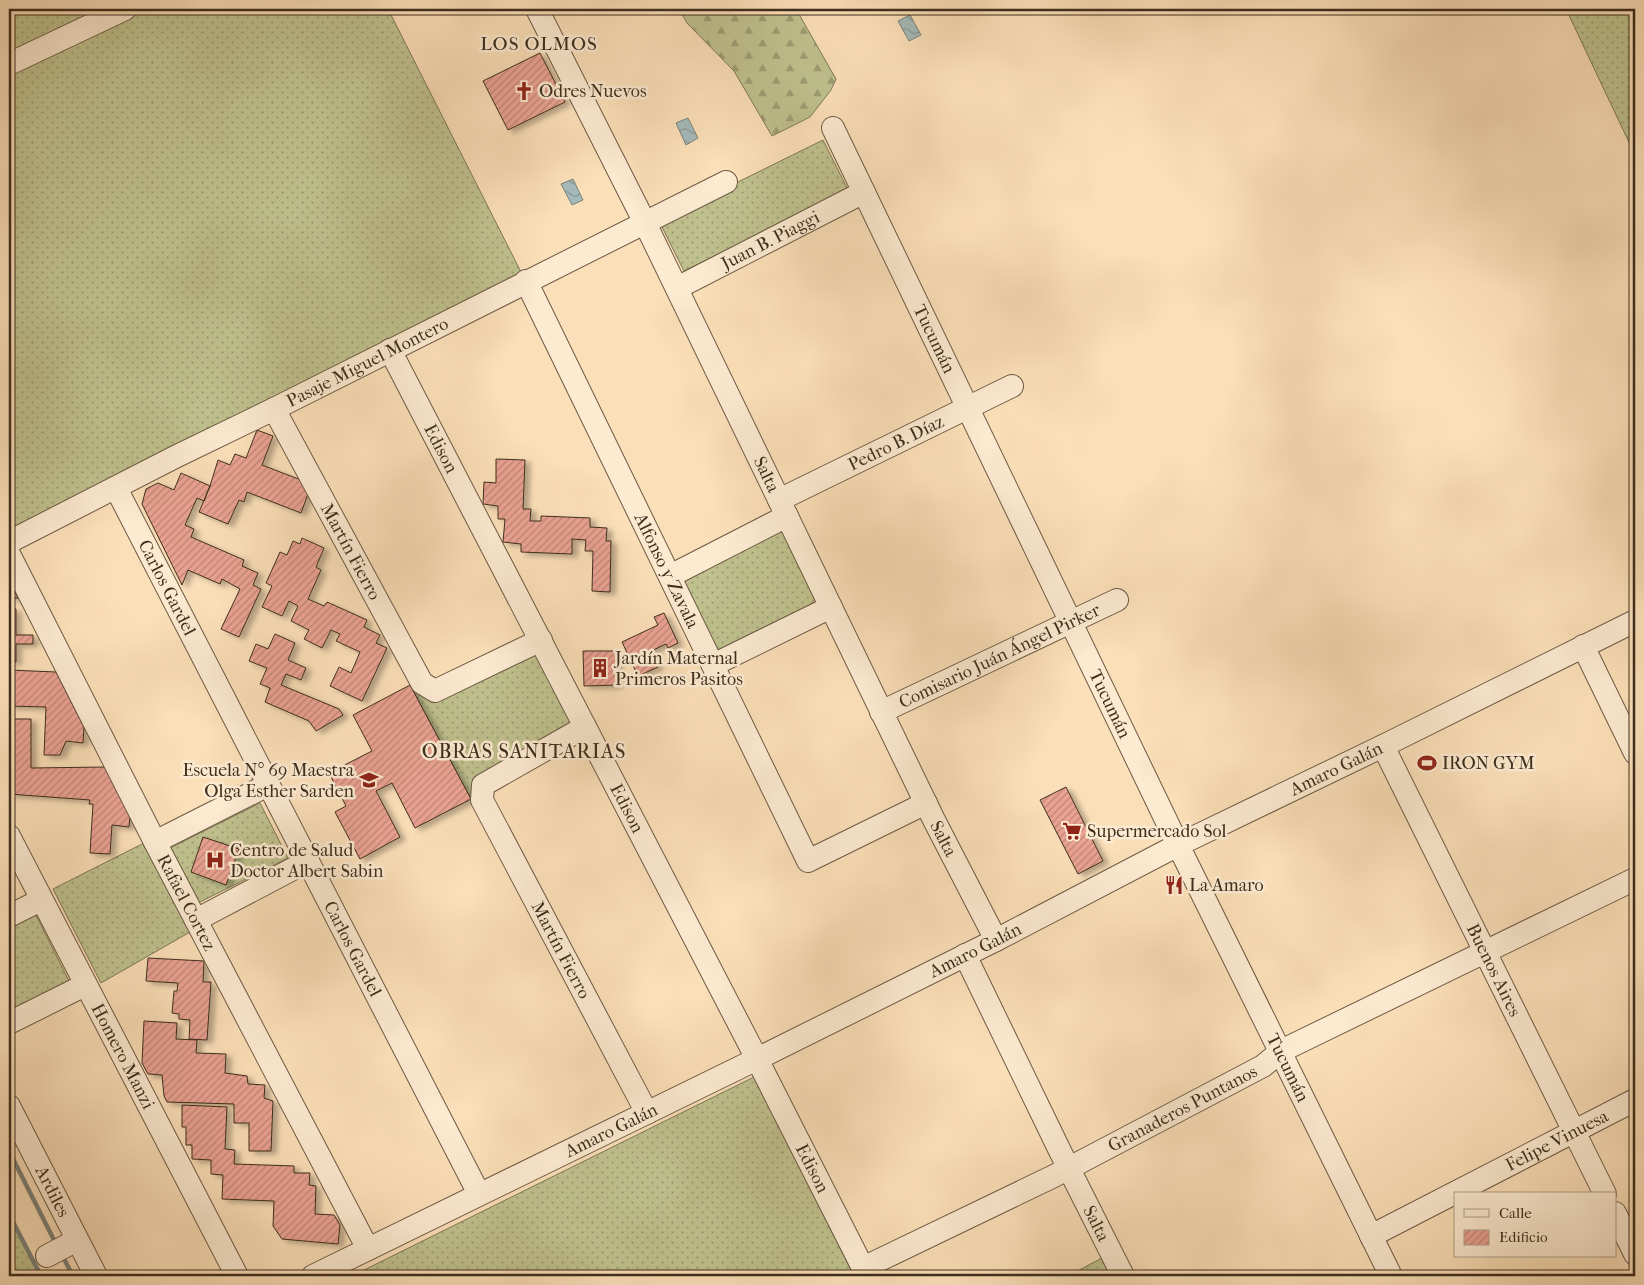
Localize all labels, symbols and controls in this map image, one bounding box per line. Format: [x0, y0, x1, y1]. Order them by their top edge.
district label: LOS OLMOS [480, 33, 598, 55]
church icon: Odres Nuevos [513, 80, 535, 102]
place label: Odres Nuevos [539, 81, 647, 102]
street label: Juan B. Piaggi [716, 206, 824, 275]
street label: Tucumán [909, 301, 960, 377]
street label: Pasaje Miguel Montero [283, 313, 452, 412]
street label: Pedro B. Díaz [845, 411, 947, 476]
street label: Edison [419, 421, 462, 477]
street label: Salta [749, 453, 784, 497]
street label: Martín Fierro [316, 500, 385, 604]
street label: Alfonso y Zavala [629, 509, 704, 632]
street label: Carlos Gardel [134, 537, 200, 639]
street label: Comisario Juán Ángel Pirker [896, 599, 1104, 713]
place label: Jardín Maternal Primeros Pasitos [613, 648, 743, 690]
building icon: Jardín Maternal Primeros Pasitos [589, 657, 611, 679]
street label: Tucumán [1084, 666, 1135, 742]
street label: Amaro Galán [1286, 738, 1387, 801]
district label: OBRAS SANITARIAS [422, 740, 626, 763]
sports icon: IRON GYM [1416, 752, 1438, 774]
place label: IRON GYM [1442, 753, 1535, 774]
place label: Escuela N° 69 Maestra Olga Esther Sarden [182, 760, 355, 802]
school or university icon: Escuela N° 69 Maestra Olga Esther Sarden [358, 769, 380, 791]
street label: Edison [605, 780, 648, 837]
street label: Salta [925, 818, 961, 861]
supermarket icon: Supermercado Sol [1061, 820, 1083, 842]
place label: Supermercado Sol [1087, 821, 1226, 842]
place label: Centro de Salud Doctor Albert Sabin [230, 840, 384, 882]
hospital icon: Centro de Salud Doctor Albert Sabin [204, 849, 226, 871]
street label: Rafael Cortez [152, 851, 220, 954]
restaurant icon: La Amaro [1163, 874, 1185, 896]
place label: La Amaro [1189, 875, 1264, 896]
street label: Carlos Gardel [319, 898, 386, 1000]
street label: Martín Fierro [526, 898, 595, 1002]
street label: Amaro Galán [925, 918, 1026, 983]
street label: Buenos Aires [1462, 920, 1526, 1020]
street label: Homero Manzi [87, 1000, 159, 1113]
street label: Tucumán [1262, 1030, 1314, 1106]
street label: Granaderos Puntanos [1105, 1061, 1261, 1157]
street label: Amaro Galán [561, 1099, 662, 1163]
street label: Felipe Vinuesa [1502, 1105, 1612, 1176]
street label: Edison [791, 1141, 833, 1197]
street label: Ardiles [30, 1162, 74, 1221]
legend [1454, 1192, 1616, 1258]
street label: Salta [1078, 1202, 1114, 1246]
text: Calle [1499, 1204, 1532, 1222]
text: Edificio [1499, 1228, 1548, 1246]

